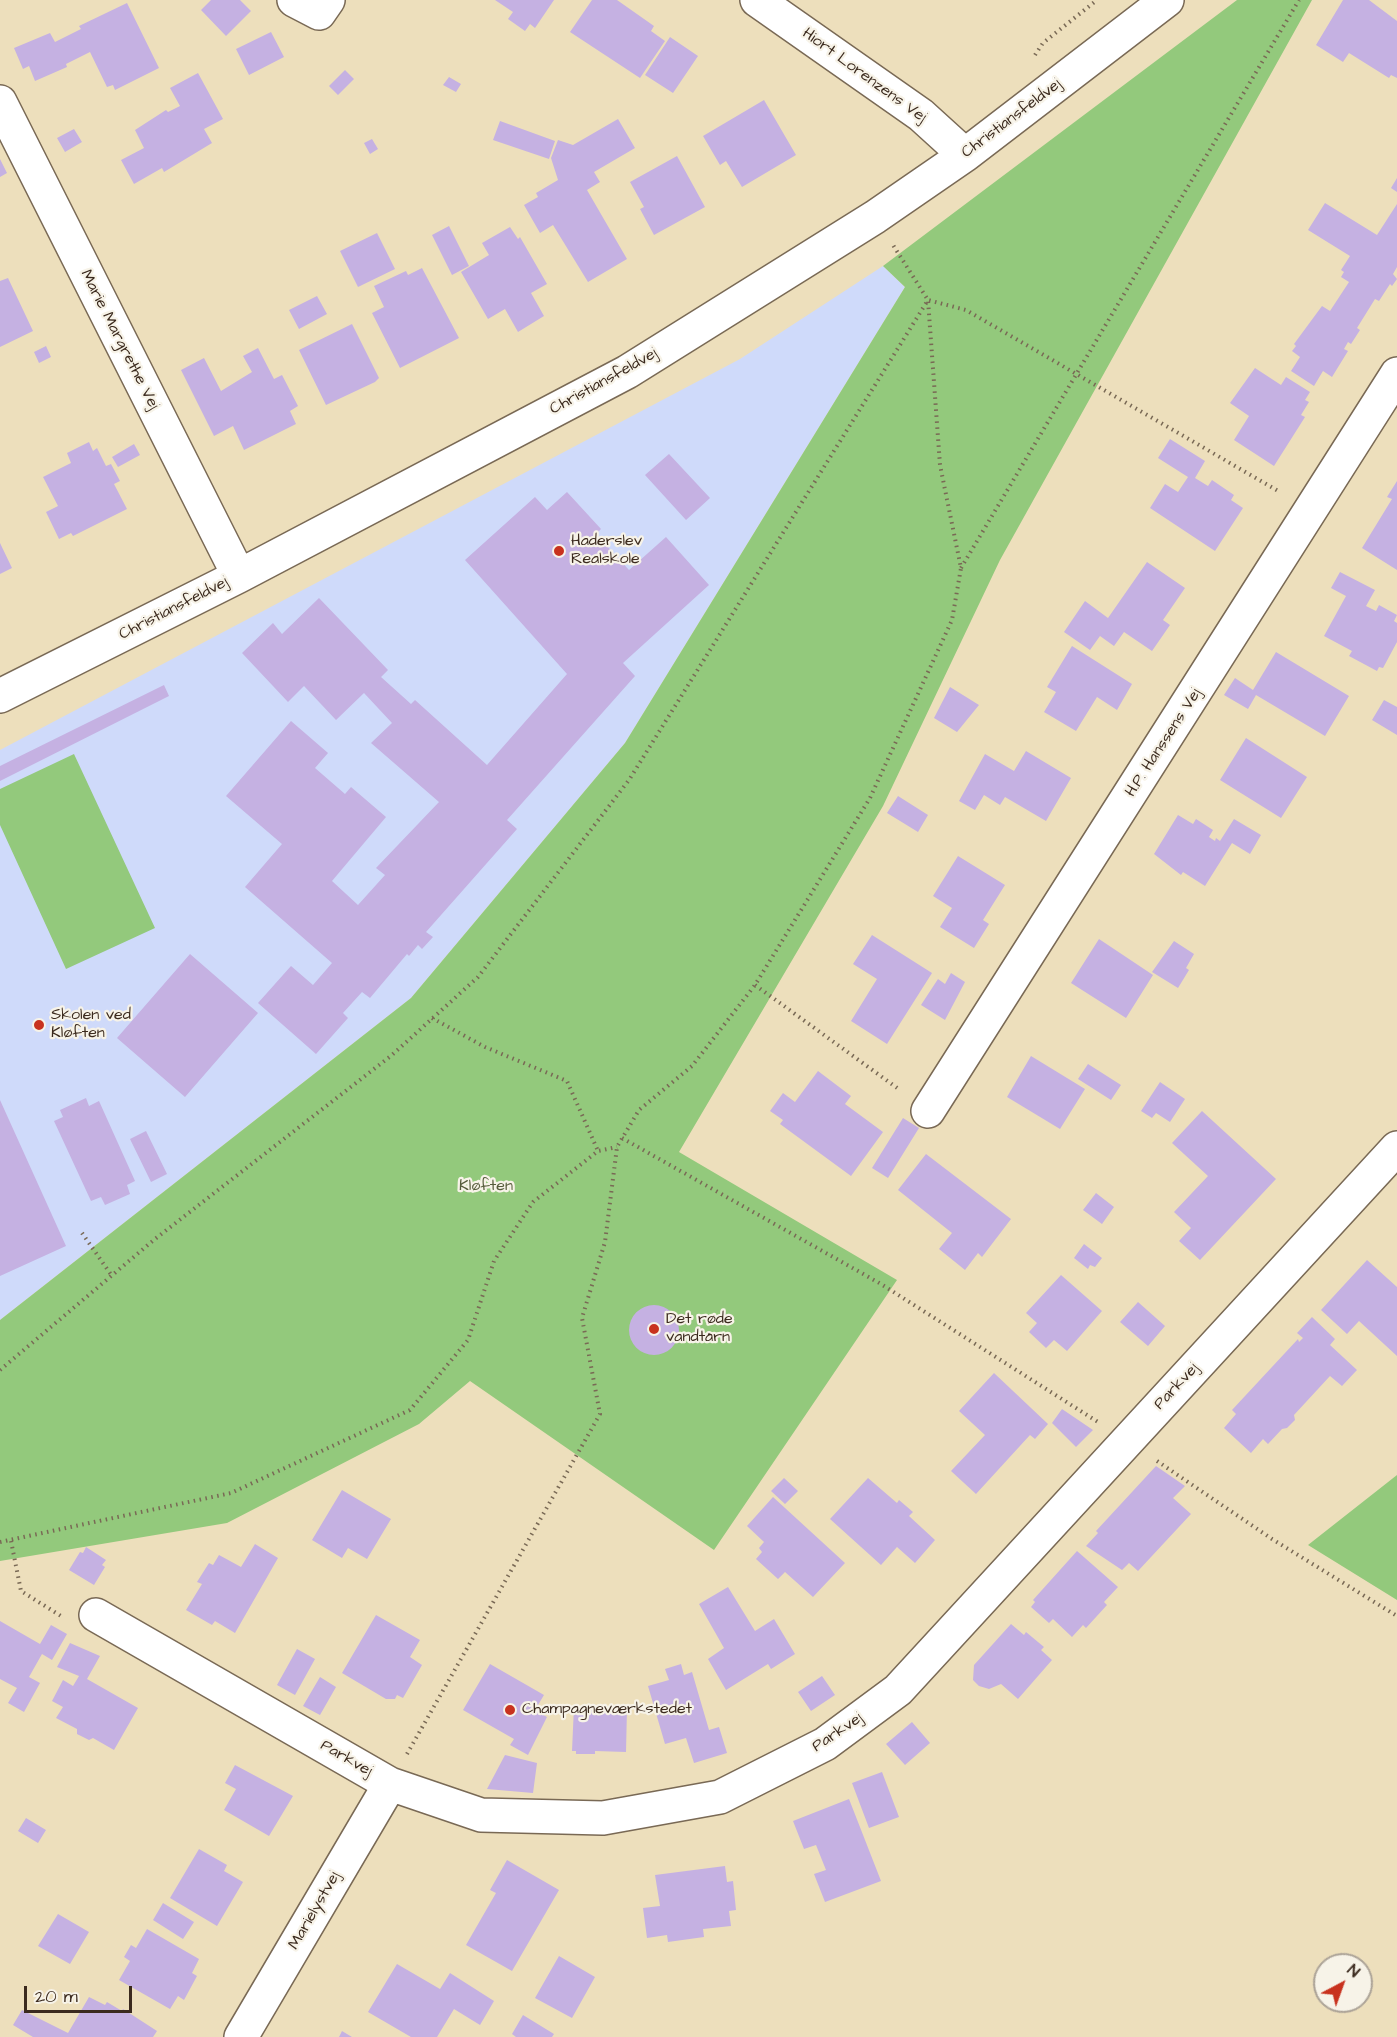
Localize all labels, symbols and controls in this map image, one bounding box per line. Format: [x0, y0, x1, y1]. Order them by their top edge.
street label: Hiort Lorenzens Vej [798, 24, 930, 128]
street label: Christiansfeldvej [958, 75, 1066, 163]
street label: Marie Margrethe Vej [75, 267, 163, 413]
street label: Christiansfeldvej [547, 344, 661, 420]
place label: Haderslev Realskole [571, 532, 642, 570]
marker: Haderslev Realskole [552, 544, 566, 558]
street label: Christiansfeldvej [116, 573, 232, 645]
street label: H.P. Hanssens Vej [1122, 685, 1206, 801]
place label: Skolen ved Kløften [51, 1006, 131, 1044]
marker: Skolen ved Kløften [32, 1018, 46, 1032]
park label: Kløften [459, 1177, 513, 1197]
place label: Det røde vandtårn [666, 1310, 733, 1348]
marker: Det røde vandtårn [647, 1322, 661, 1336]
street label: Parkvej [1151, 1360, 1203, 1414]
place label: Champagneværkstedet [522, 1700, 692, 1720]
marker: Champagneværkstedet [503, 1703, 517, 1717]
street label: Parkvej [809, 1709, 867, 1757]
street label: Parkvej [317, 1736, 375, 1782]
street label: Marielystvej [285, 1869, 345, 1953]
north arrow [1313, 1953, 1373, 2013]
text: N [1342, 1959, 1364, 1983]
scale bar [27, 1974, 135, 2012]
text: 20 m [35, 1984, 78, 2009]

